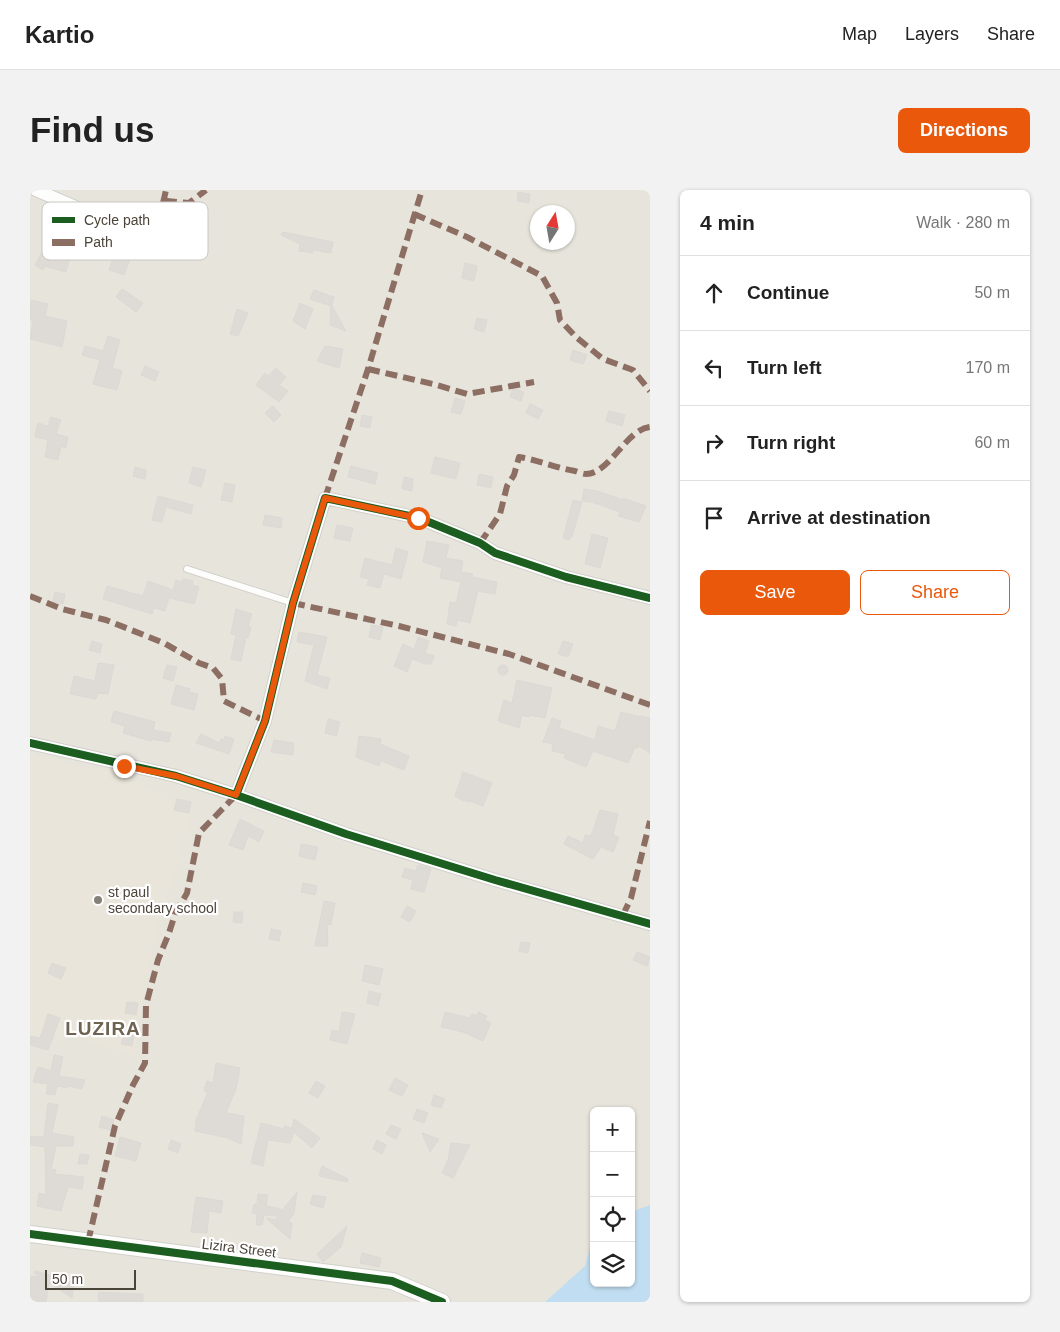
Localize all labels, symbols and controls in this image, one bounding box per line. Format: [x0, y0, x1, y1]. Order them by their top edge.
text: Kartio [25, 21, 94, 48]
text: Map [842, 24, 877, 44]
text: Layers [905, 24, 959, 44]
text: Share [987, 24, 1035, 44]
button: Directions [898, 108, 1030, 153]
text: Find us [30, 110, 154, 149]
legend [42, 202, 208, 260]
north arrow [530, 205, 575, 250]
text: 4 min [700, 211, 755, 234]
text: Cycle path [84, 212, 150, 228]
text: Walk · 280 m [916, 214, 1010, 231]
text: Path [84, 234, 113, 250]
icon: ahead [700, 279, 728, 307]
text: Continue [747, 282, 829, 303]
text: 50 m [974, 284, 1010, 301]
icon: left [700, 354, 728, 382]
text: Turn left [747, 357, 822, 378]
text: 170 m [966, 359, 1010, 376]
icon: right [700, 429, 728, 457]
text: Turn right [747, 432, 835, 453]
text: 60 m [974, 434, 1010, 451]
icon: arrive [700, 504, 728, 532]
route start [407, 507, 430, 530]
text: Arrive at destination [747, 507, 931, 528]
button: Save [700, 570, 850, 615]
button: Share [860, 570, 1010, 615]
route end [113, 755, 136, 778]
place label: st paul secondary school [108, 884, 217, 916]
marker: st paul secondary school [92, 894, 104, 906]
district label: LUZIRA [65, 1018, 141, 1039]
map controls [590, 1107, 635, 1287]
button: + [590, 1107, 635, 1152]
button: − [590, 1152, 635, 1197]
button: locate [590, 1197, 635, 1242]
street label: Lizira Street [201, 1236, 277, 1261]
button: layers [590, 1242, 635, 1287]
scale bar [45, 1267, 136, 1290]
text: 50 m [52, 1271, 83, 1287]

